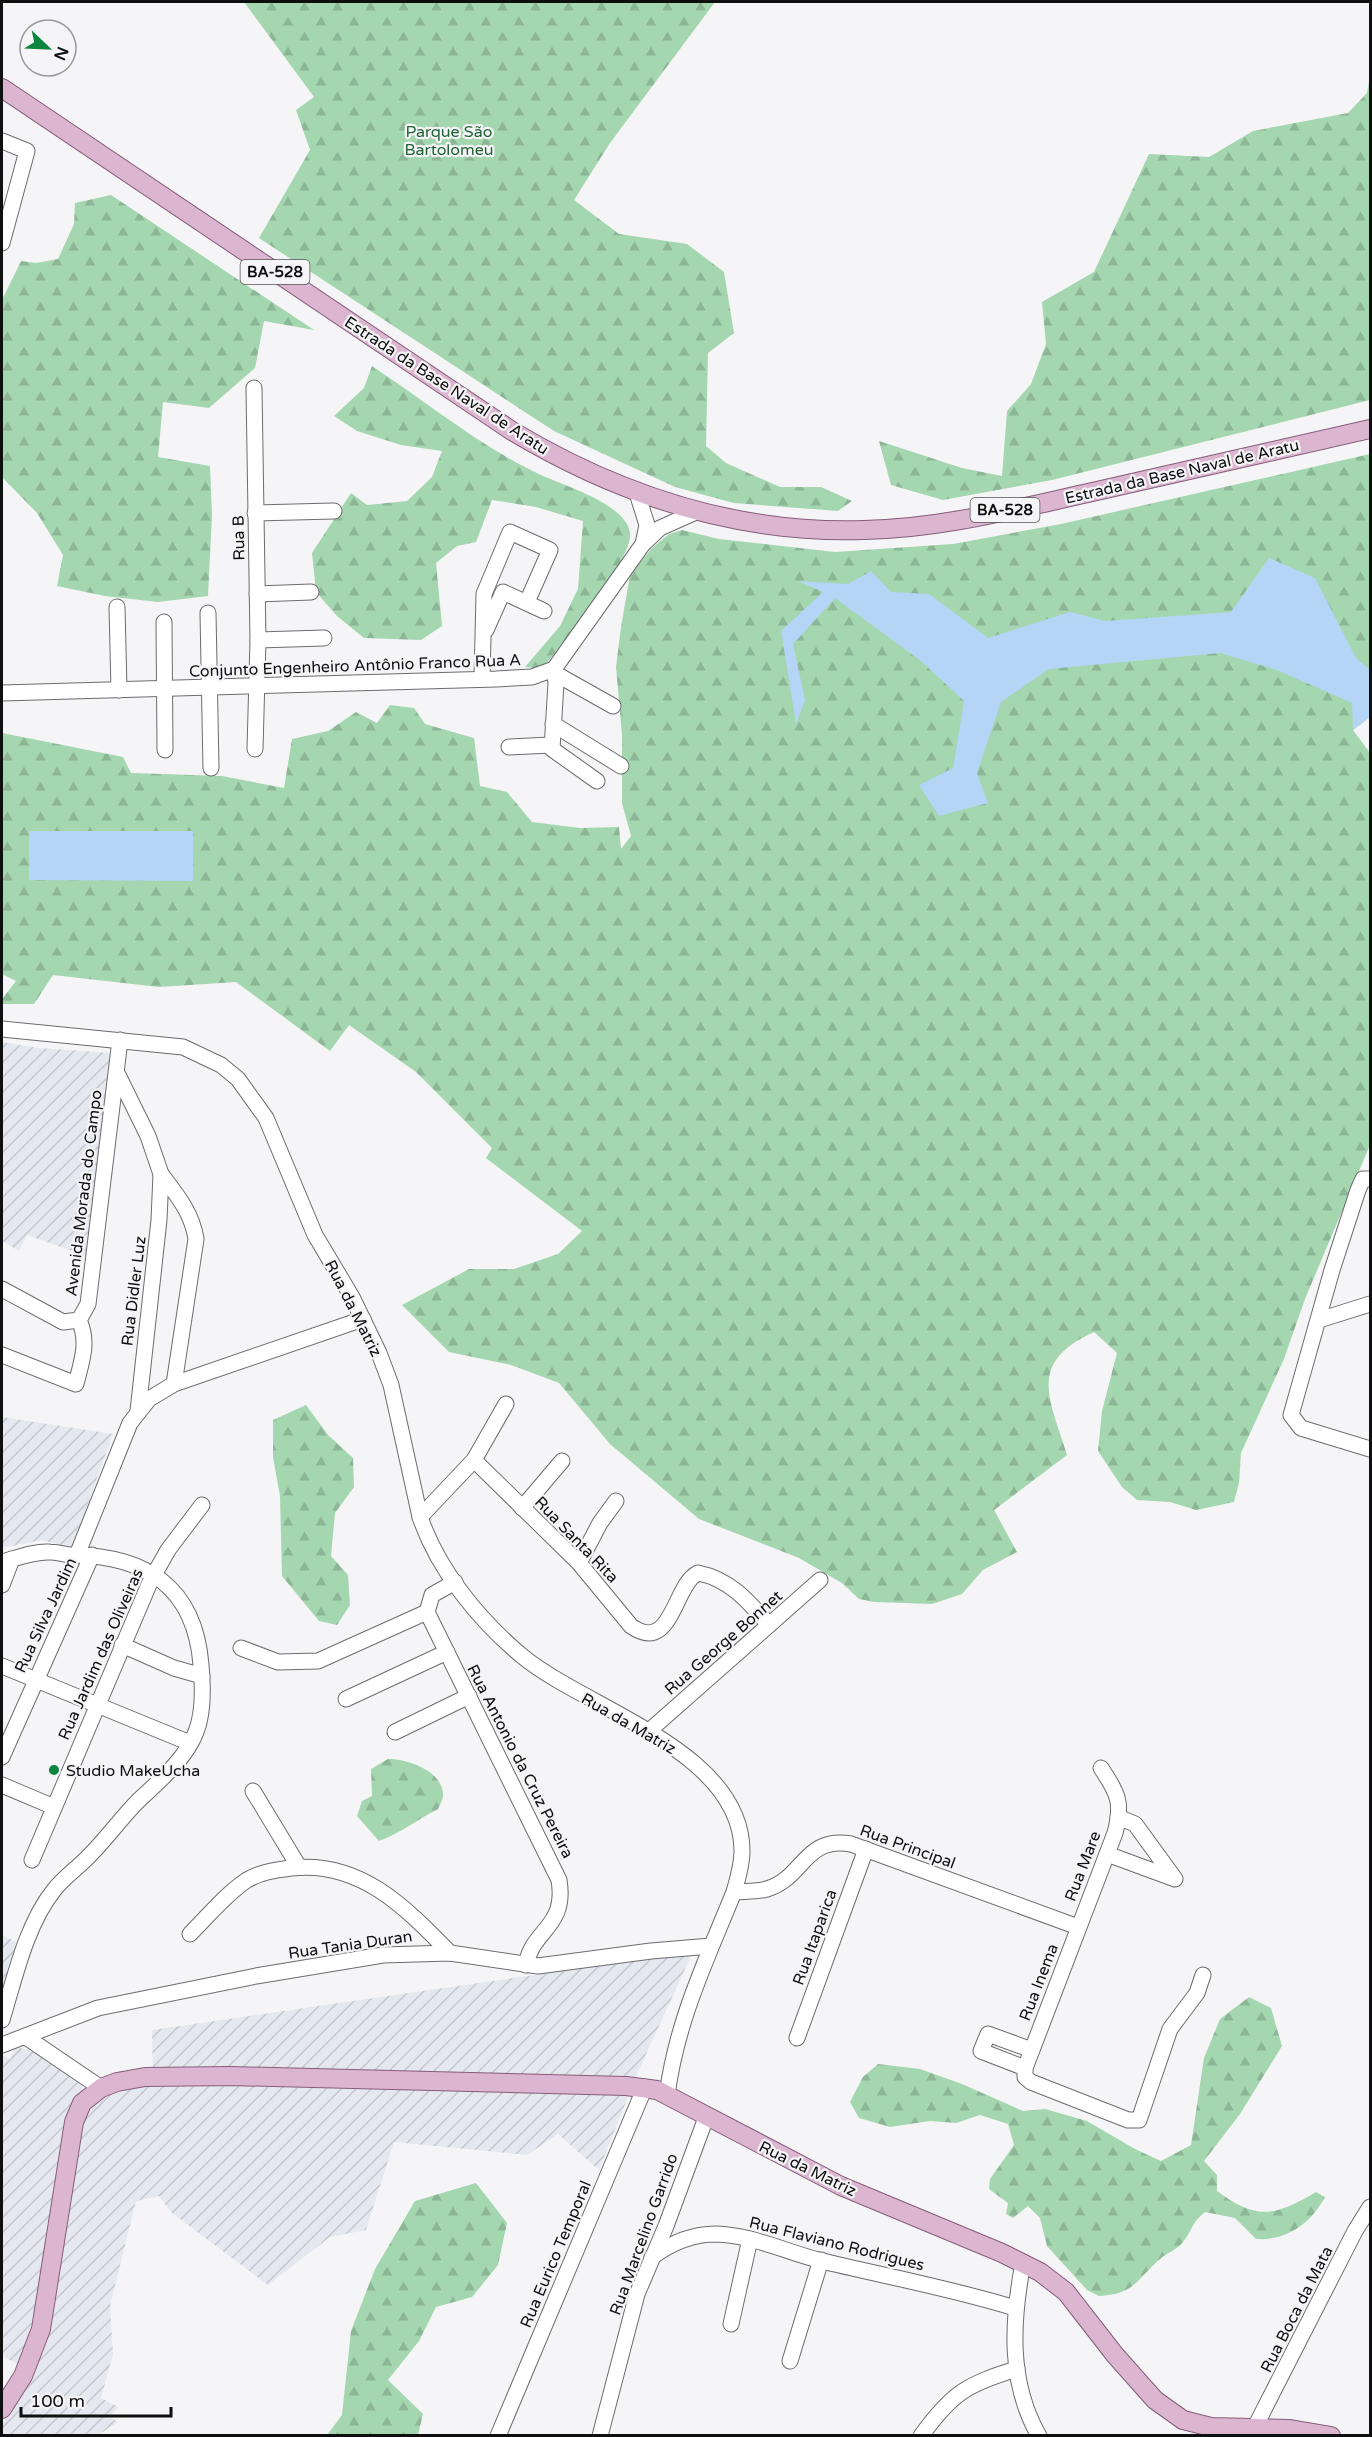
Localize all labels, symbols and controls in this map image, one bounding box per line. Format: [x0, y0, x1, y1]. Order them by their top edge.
north arrow [18, 18, 78, 78]
text: N [49, 44, 73, 63]
park label: Parque São Bartolomeu [404, 122, 494, 160]
road number: BA-528 [240, 260, 310, 284]
street label: Estrada da Base Naval de Aratu [341, 312, 552, 459]
street label: Estrada da Base Naval de Aratu [1063, 435, 1301, 509]
road number: BA-528 [970, 498, 1040, 522]
street label: Rua B [229, 515, 249, 561]
street label: Conjunto Engenheiro Antônio Franco Rua A [189, 650, 522, 682]
street label: Avenida Morada do Campo [61, 1089, 107, 1297]
street label: Rua Didler Luz [117, 1235, 151, 1347]
street label: Rua da Matriz [320, 1257, 386, 1360]
street label: Rua Santa Rita [530, 1492, 623, 1587]
street label: Rua Silva Jardim [11, 1555, 81, 1676]
street label: Rua Jardim das Oliveiras [54, 1566, 148, 1743]
street label: Rua George Bonnet [661, 1586, 787, 1699]
street label: Rua Antonio da Cruz Pereira [462, 1661, 578, 1862]
street label: Rua da Matriz [578, 1689, 679, 1759]
place label: Studio MakeUcha [66, 1761, 200, 1781]
marker: Studio MakeUcha [47, 1763, 61, 1777]
street label: Rua Principal [857, 1820, 958, 1873]
street label: Rua Mare [1060, 1828, 1105, 1904]
street label: Rua Itaparica [788, 1887, 842, 1988]
street label: Rua Tania Duran [287, 1926, 413, 1964]
street label: Rua Inema [1015, 1941, 1063, 2024]
street label: Rua da Matriz [756, 2137, 860, 2201]
street label: Rua Marcelino Garrido [605, 2151, 683, 2318]
street label: Rua Eurico Temporal [516, 2178, 596, 2331]
street label: Rua Flaviano Rodrigues [747, 2213, 926, 2275]
street label: Rua Boca da Mata [1256, 2243, 1337, 2376]
scale bar [21, 2380, 171, 2418]
text: 100 m [30, 2390, 85, 2412]

